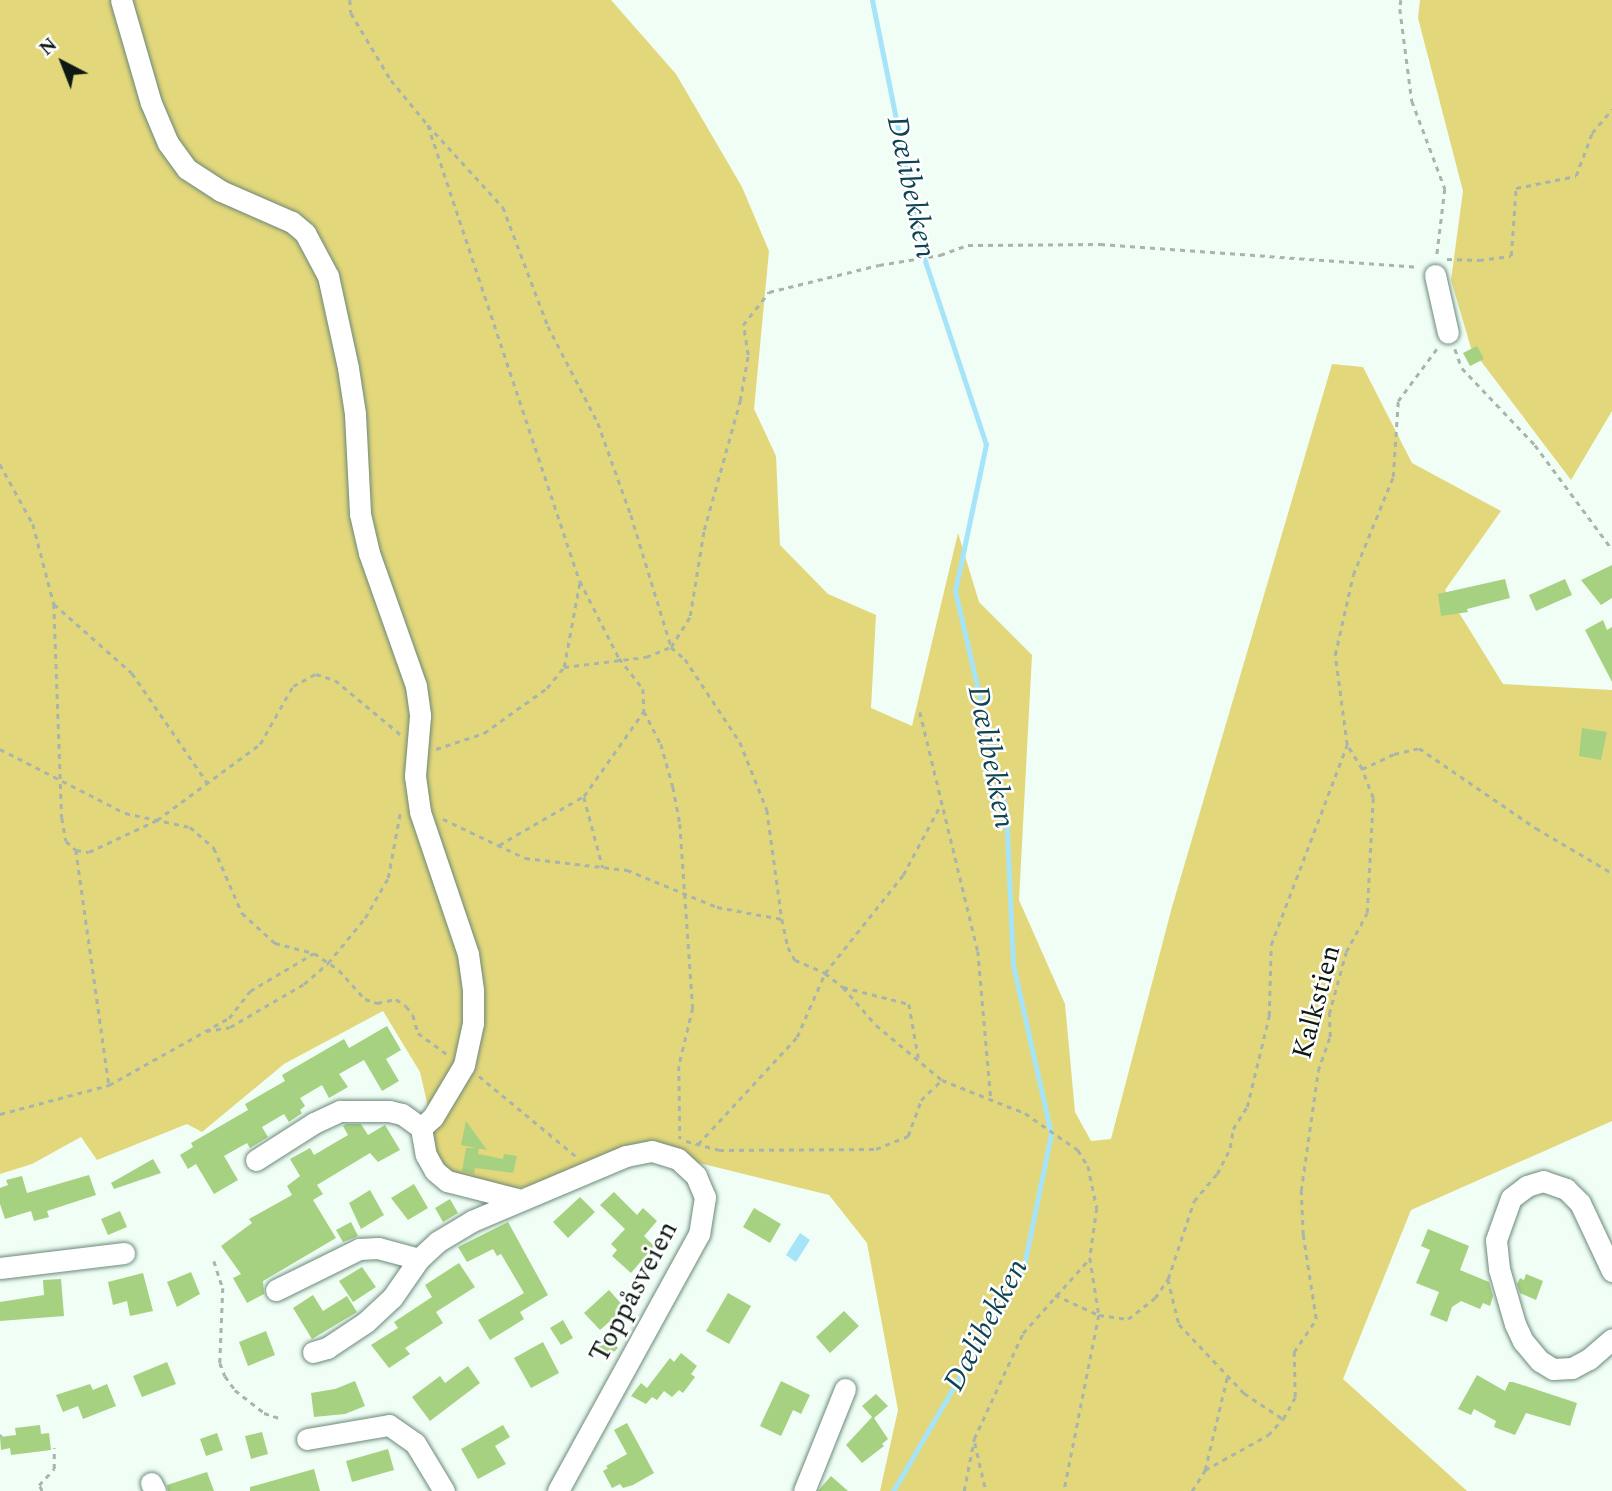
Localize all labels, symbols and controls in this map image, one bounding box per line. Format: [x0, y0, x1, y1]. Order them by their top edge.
north arrow [28, 28, 98, 98]
text: N [33, 31, 64, 63]
water label: Dælibekken [878, 112, 944, 262]
water label: Dælibekken [960, 683, 1022, 831]
street label: Kalkstien [1286, 941, 1348, 1063]
street label: Toppåsveien [583, 1215, 685, 1369]
water label: Dælibekken [936, 1253, 1036, 1397]

